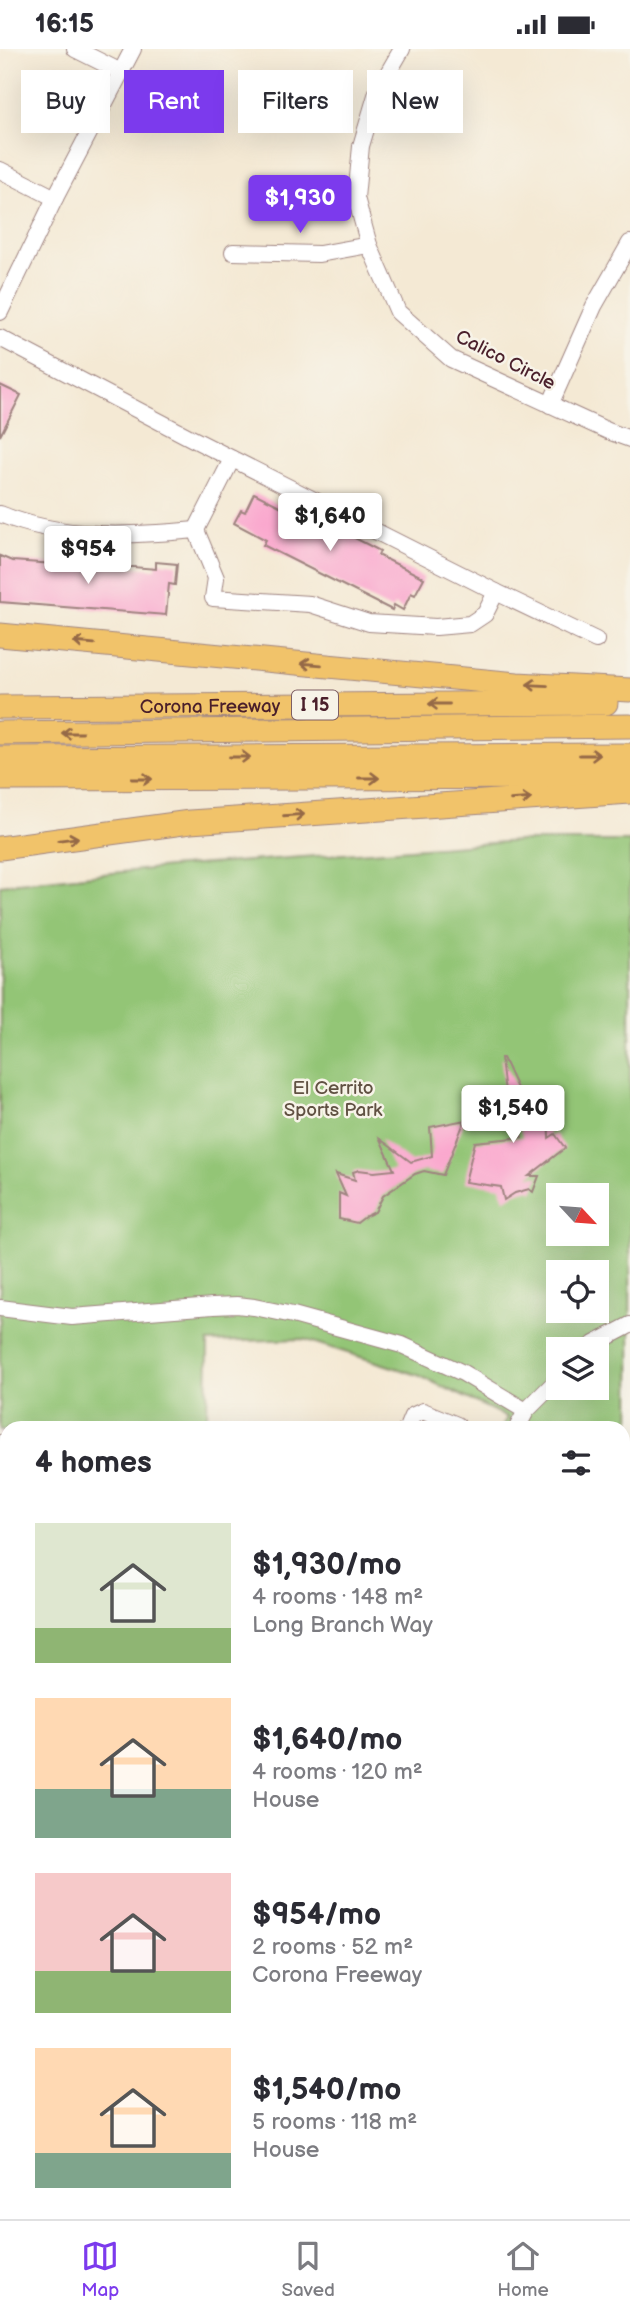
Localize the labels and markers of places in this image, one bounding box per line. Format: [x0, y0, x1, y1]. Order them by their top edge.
pin: $1,930 [243, 176, 357, 235]
pin: $1,640 [273, 493, 387, 553]
pin: $954 [47, 526, 129, 586]
pin: $1,540 [456, 1085, 570, 1145]

